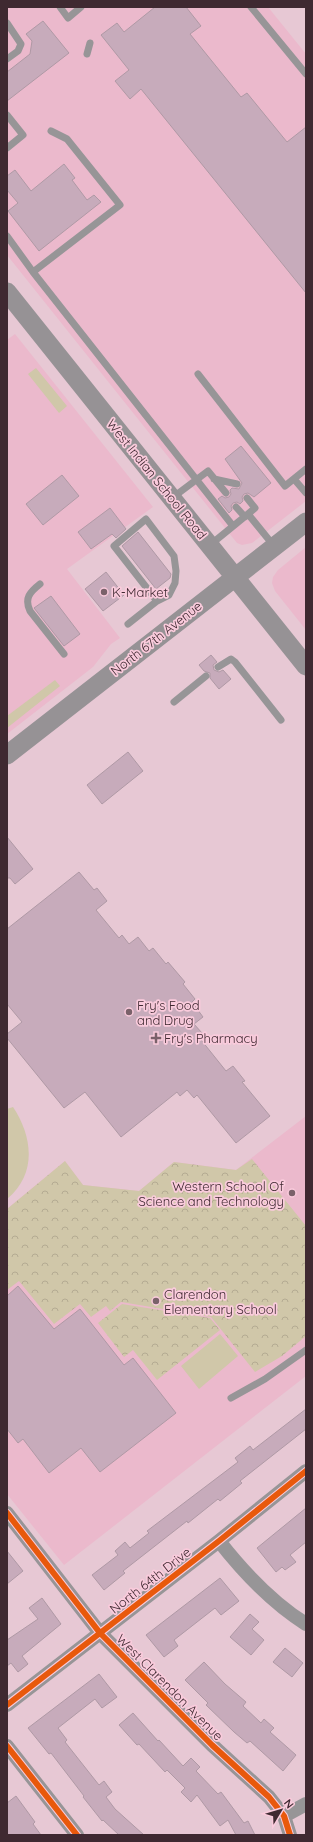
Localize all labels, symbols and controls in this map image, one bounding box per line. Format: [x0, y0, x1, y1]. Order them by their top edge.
street label: West Indian School Road [104, 416, 210, 542]
place label: K-Market [112, 584, 168, 600]
marker: K-Market [99, 587, 109, 597]
street label: North 67th Avenue [107, 597, 205, 679]
place label: Fry's Food and Drug [137, 997, 200, 1028]
marker: Fry's Food and Drug [124, 1007, 134, 1017]
place label: Fry's Pharmacy [164, 1030, 258, 1046]
marker: Fry's Pharmacy [151, 1033, 161, 1043]
place label: Western School Of Science and Technology [139, 1178, 284, 1209]
marker: Western School Of Science and Technology [287, 1188, 297, 1198]
place label: Clarendon Elementary School [164, 1286, 277, 1317]
marker: Clarendon Elementary School [151, 1296, 161, 1306]
street label: North 64th Drive [106, 1543, 194, 1617]
street label: West Clarendon Avenue [113, 1630, 227, 1744]
north arrow [261, 1790, 301, 1830]
text: N [281, 1796, 297, 1811]

